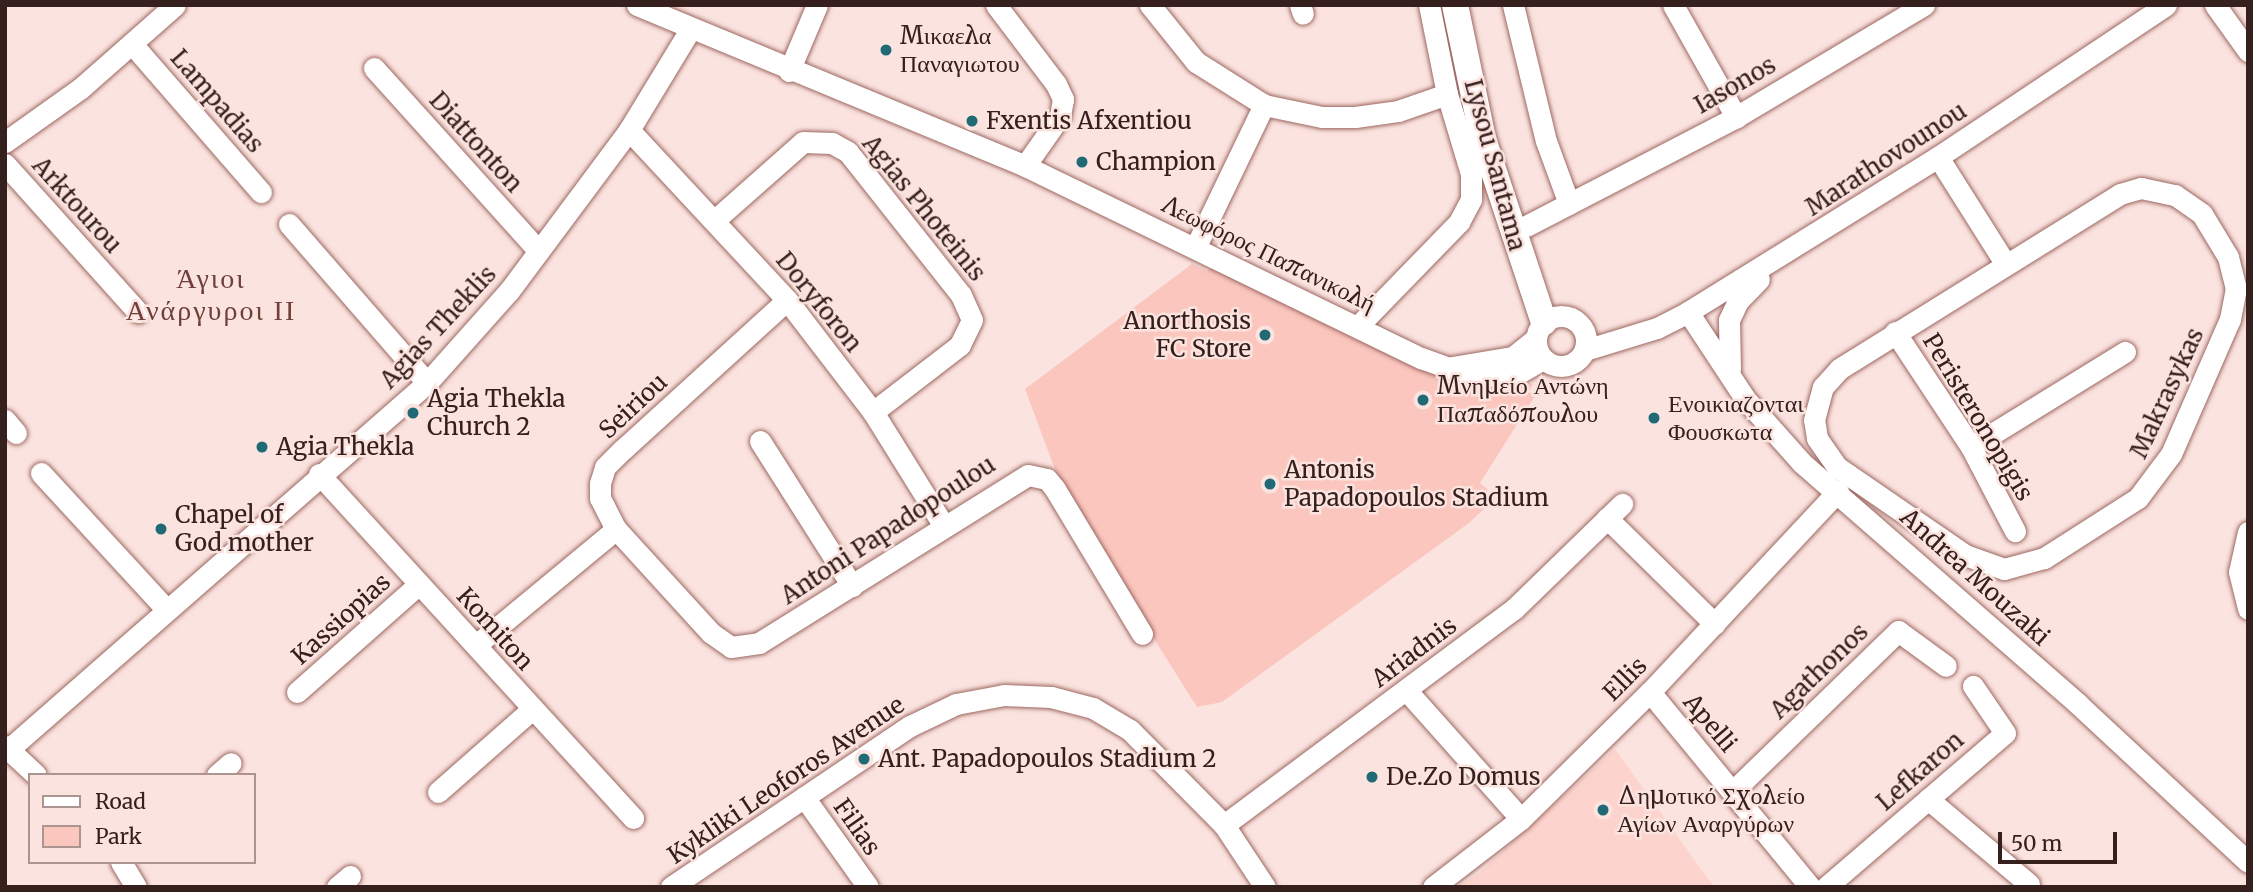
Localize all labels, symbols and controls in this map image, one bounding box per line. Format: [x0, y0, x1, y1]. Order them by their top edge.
place label: Μικαελα Παναγιωτου [900, 22, 1020, 78]
marker: Μικαελα Παναγιωτου [878, 42, 894, 58]
street label: Lampadias [165, 44, 269, 158]
street label: Iasonos [1689, 50, 1781, 120]
street label: Lysou Santama [1458, 76, 1532, 254]
street label: Diattonton [423, 86, 529, 198]
street label: Marathovounou [1800, 96, 1972, 222]
place label: Fxentis Afxentiou [986, 107, 1192, 135]
marker: Fxentis Afxentiou [964, 113, 980, 129]
street label: Agias Photeinis [856, 129, 992, 287]
place label: Champion [1096, 148, 1216, 176]
street label: Arktourou [26, 151, 128, 259]
marker: Champion [1074, 154, 1090, 170]
street label: Λεωφόρος Παπανικολή [1158, 190, 1380, 318]
street label: Doryforon [770, 246, 868, 358]
street label: Agias Theklis [374, 260, 502, 394]
district label: Άγιοι Ανάργυροι ΙΙ [127, 261, 295, 327]
place label: Anorthosis FC Store [1123, 307, 1251, 363]
street label: Makrasykas [2124, 323, 2210, 463]
marker: Anorthosis FC Store [1257, 327, 1273, 343]
street label: Peristeronopigis [1917, 328, 2039, 506]
street label: Seiriou [593, 367, 673, 445]
place label: Μνημείο Αντώνη Παπαδόπουλου [1437, 372, 1609, 428]
place label: Agia Thekla Church 2 [427, 385, 565, 441]
place label: Ενοικιαζονται Φουσκωτα [1668, 390, 1804, 446]
marker: Μνημείο Αντώνη Παπαδόπουλου [1415, 392, 1431, 408]
marker: Agia Thekla Church 2 [405, 405, 421, 421]
marker: Ενοικιαζονται Φουσκωτα [1646, 410, 1662, 426]
place label: Agia Thekla [276, 433, 414, 461]
marker: Agia Thekla [254, 439, 270, 455]
street label: Antoni Papadopoulou [775, 450, 1001, 610]
place label: Antonis Papadopoulos Stadium [1284, 456, 1549, 512]
marker: Antonis Papadopoulos Stadium [1262, 476, 1278, 492]
place label: Chapel of God mother [175, 501, 314, 557]
street label: Andrea Mouzaki [1894, 502, 2056, 652]
marker: Chapel of God mother [153, 521, 169, 537]
street label: Kassiopias [286, 567, 396, 671]
street label: Komiton [451, 582, 539, 676]
street label: Ariadnis [1366, 611, 1462, 693]
street label: Agathonos [1764, 617, 1874, 725]
street label: Ellis [1597, 651, 1653, 707]
street label: Apelli [1677, 688, 1743, 758]
street label: Kykliki Leoforos Avenue [662, 690, 910, 870]
street label: Lefkaron [1871, 726, 1969, 816]
place label: Ant. Papadopoulos Stadium 2 [878, 745, 1216, 773]
marker: Ant. Papadopoulos Stadium 2 [856, 751, 872, 767]
place label: De.Zo Domus [1386, 763, 1540, 791]
marker: De.Zo Domus [1364, 769, 1380, 785]
legend [28, 773, 256, 864]
place label: Δημοτικό Σχολείο Αγίων Αναργύρων [1617, 782, 1805, 838]
text: Road [95, 788, 146, 815]
street label: Filias [827, 793, 887, 861]
marker: Δημοτικό Σχολείο Αγίων Αναργύρων [1595, 802, 1611, 818]
scale bar [2001, 818, 2120, 862]
text: Park [95, 823, 142, 850]
text: 50 m [2011, 830, 2062, 857]

